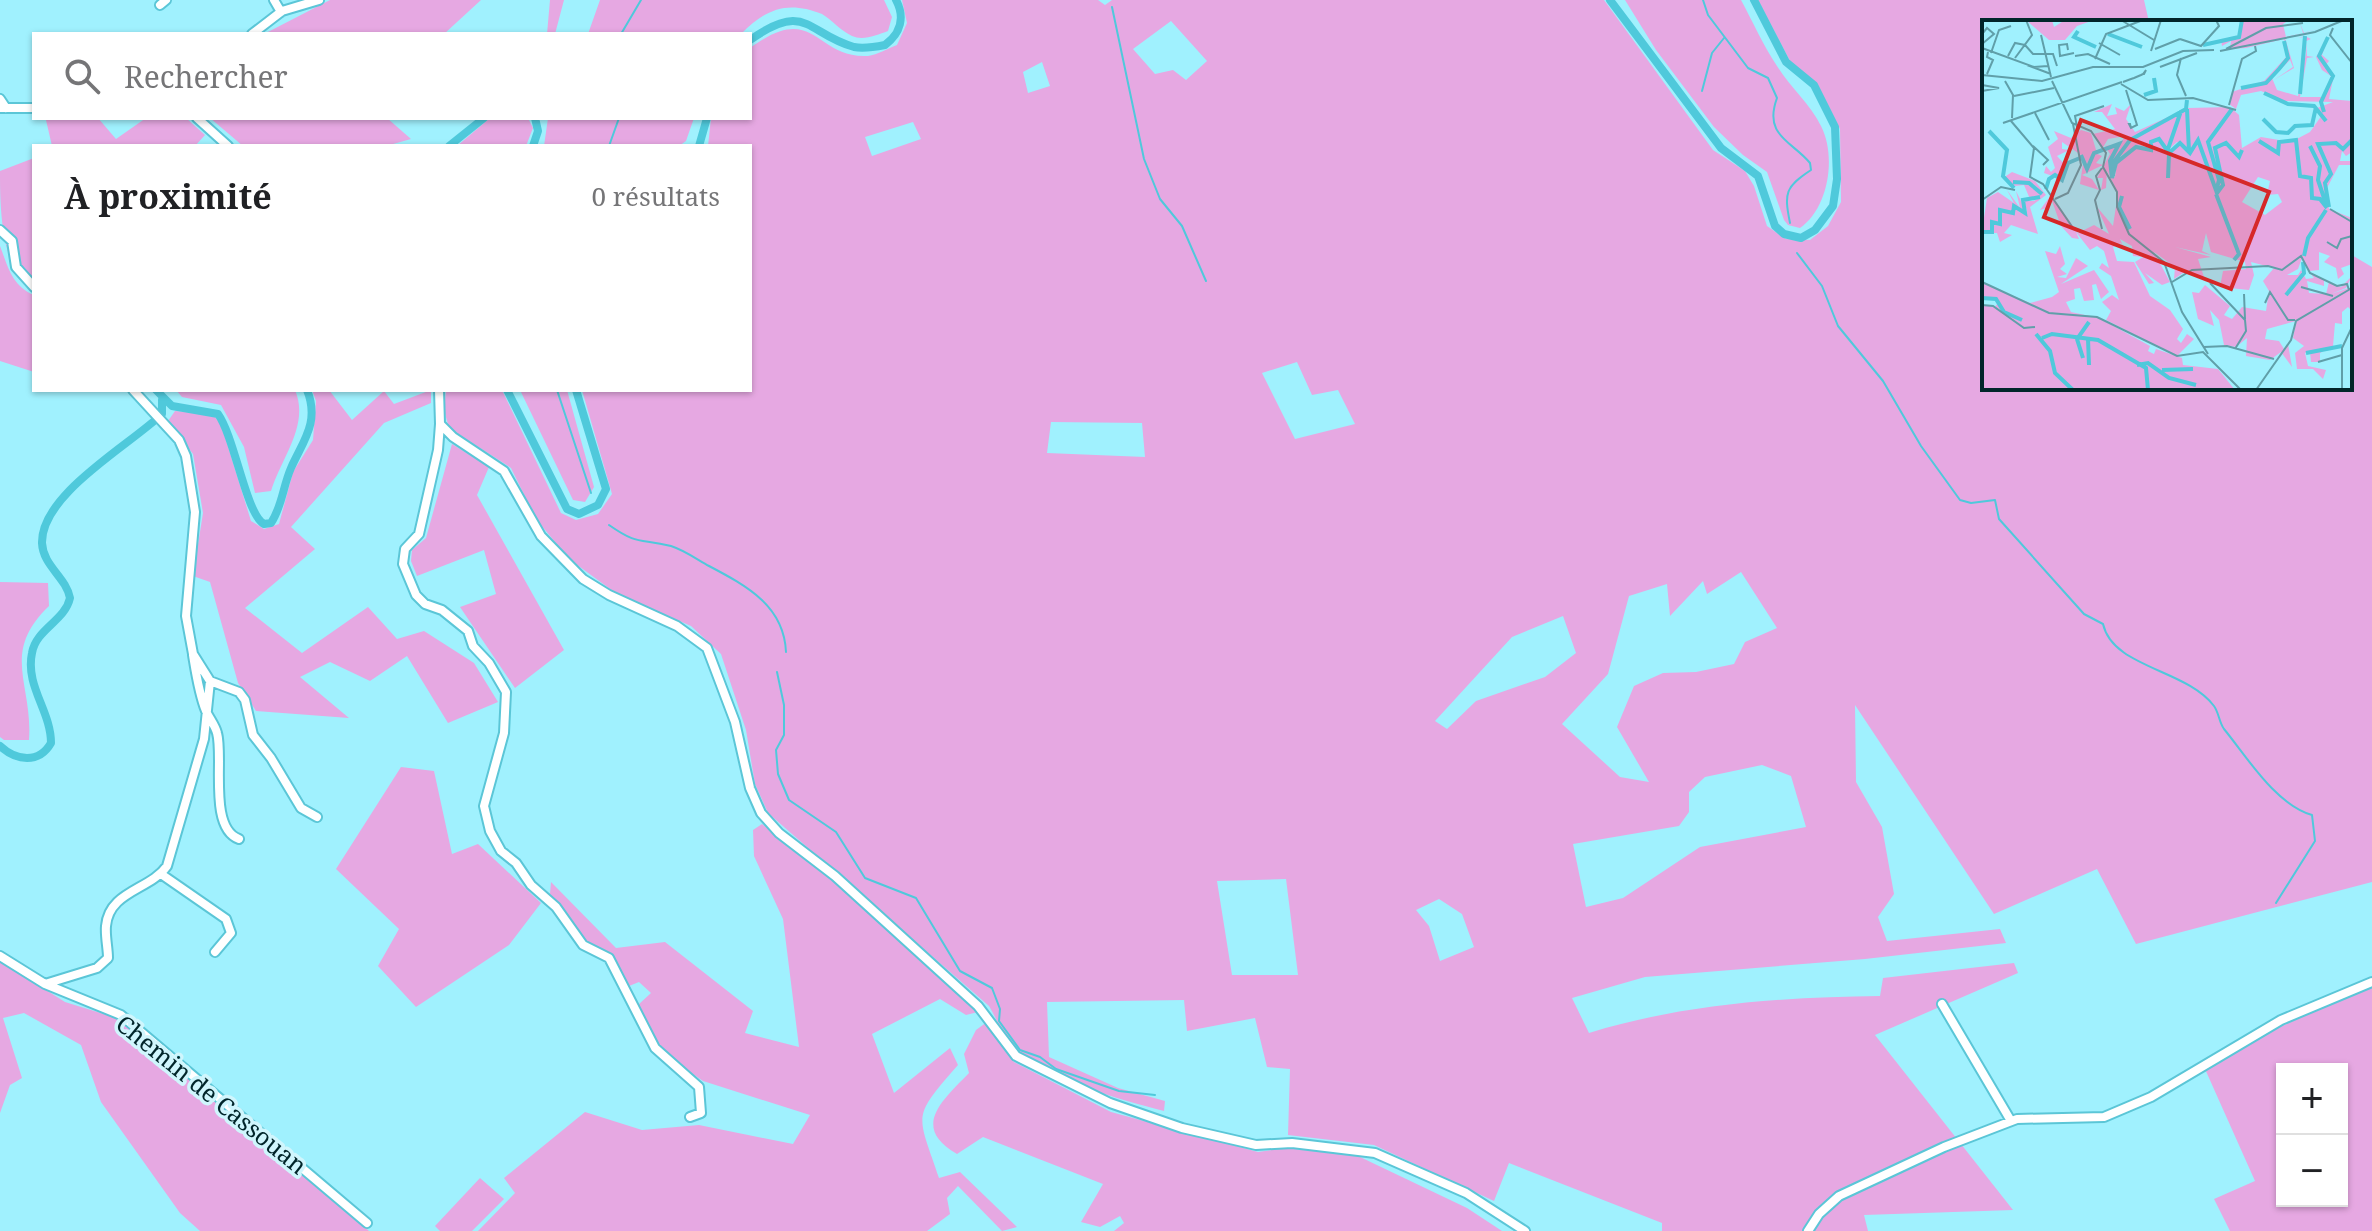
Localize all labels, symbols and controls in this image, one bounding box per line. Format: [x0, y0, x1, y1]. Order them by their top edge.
inset map [1982, 20, 2352, 390]
search box [32, 32, 752, 120]
icon: search [60, 54, 104, 98]
text: Rechercher [124, 56, 288, 97]
text: À proximité [64, 173, 272, 219]
text: 0 résultats [592, 178, 720, 214]
street label: Chemin de Cassouan [110, 1007, 314, 1181]
map controls [2276, 1063, 2348, 1207]
button: + [2276, 1063, 2348, 1135]
button: − [2276, 1135, 2348, 1207]

